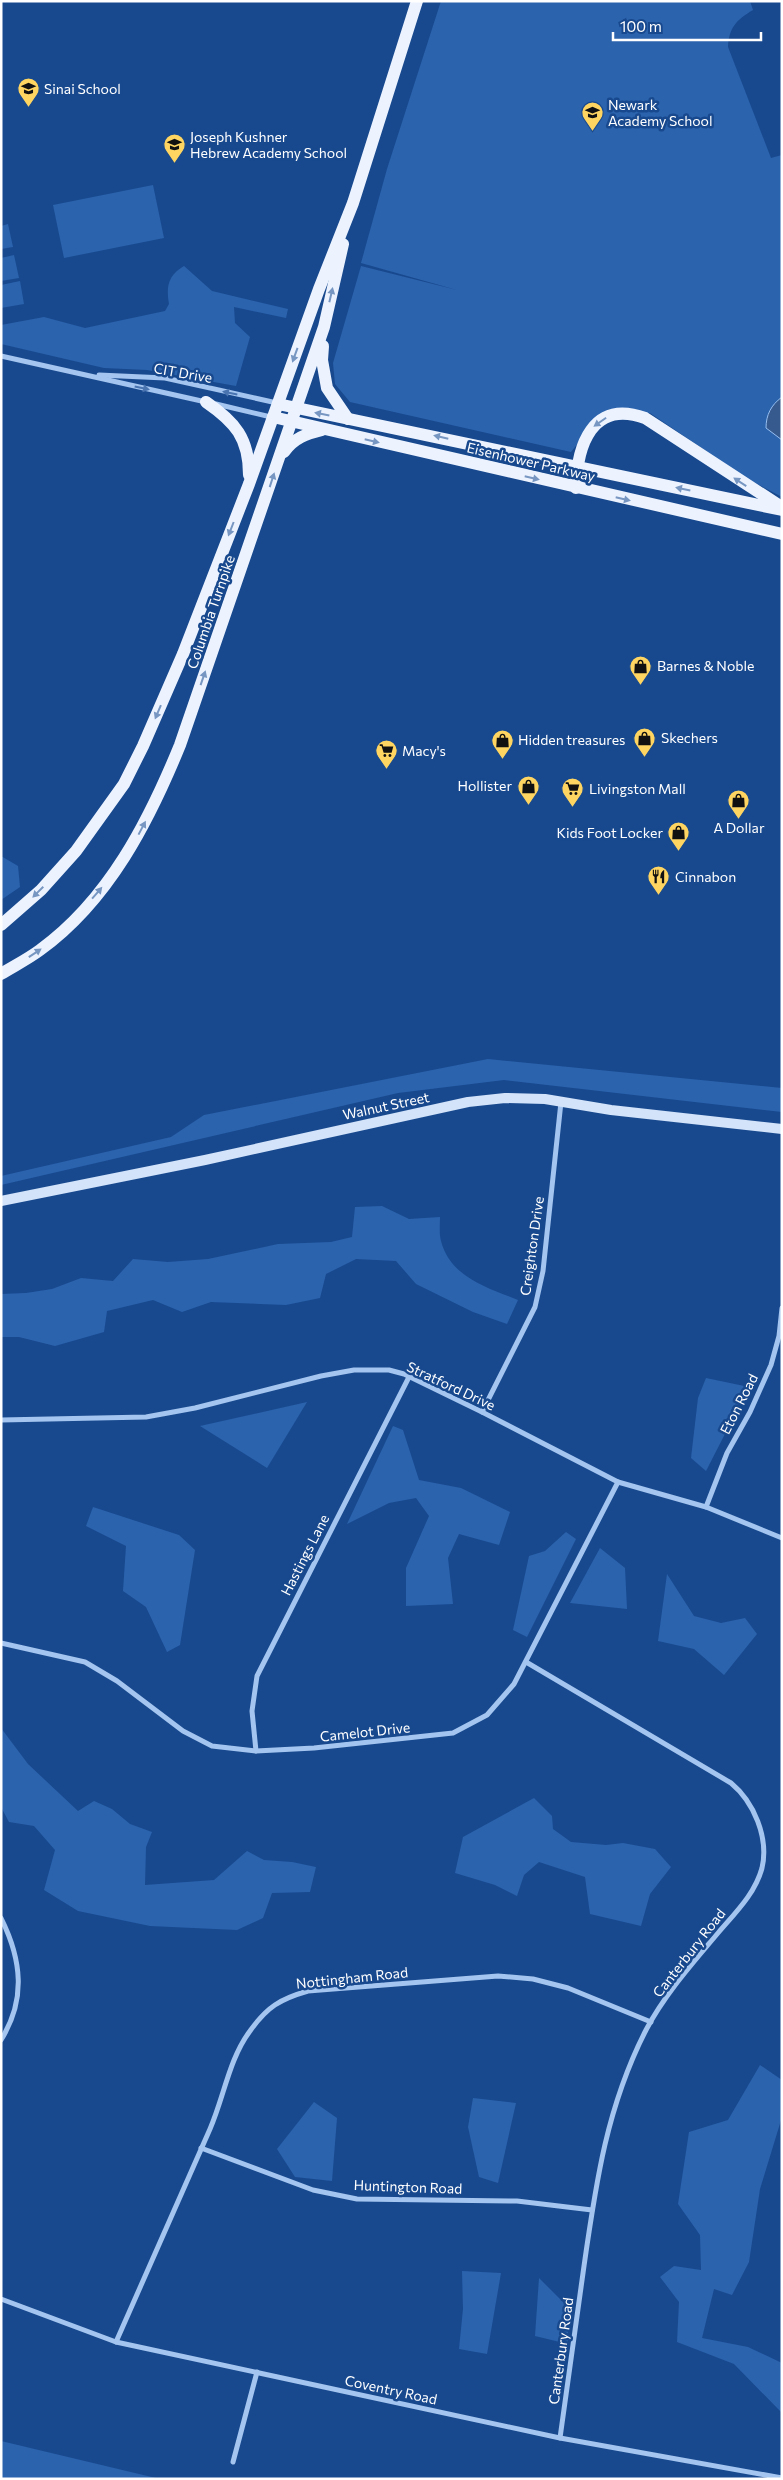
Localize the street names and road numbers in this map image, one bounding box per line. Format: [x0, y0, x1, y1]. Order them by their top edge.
street label: CIT Drive [153, 359, 214, 386]
street label: Eisenhower Parkway [465, 438, 597, 485]
street label: Columbia Turnpike [183, 553, 238, 671]
street label: Walnut Street [341, 1088, 431, 1123]
street label: Creighton Drive [516, 1195, 547, 1297]
street label: Stratford Drive [404, 1358, 498, 1413]
street label: Eton Road [716, 1371, 761, 1437]
street label: Hastings Lane [277, 1511, 332, 1598]
street label: Camelot Drive [319, 1718, 411, 1745]
street label: Canterbury Road [649, 1905, 729, 2000]
street label: Nottingham Road [295, 1963, 409, 1992]
street label: Huntington Road [353, 2176, 463, 2197]
street label: Canterbury Road [545, 2296, 576, 2406]
street label: Coventry Road [343, 2371, 439, 2408]

